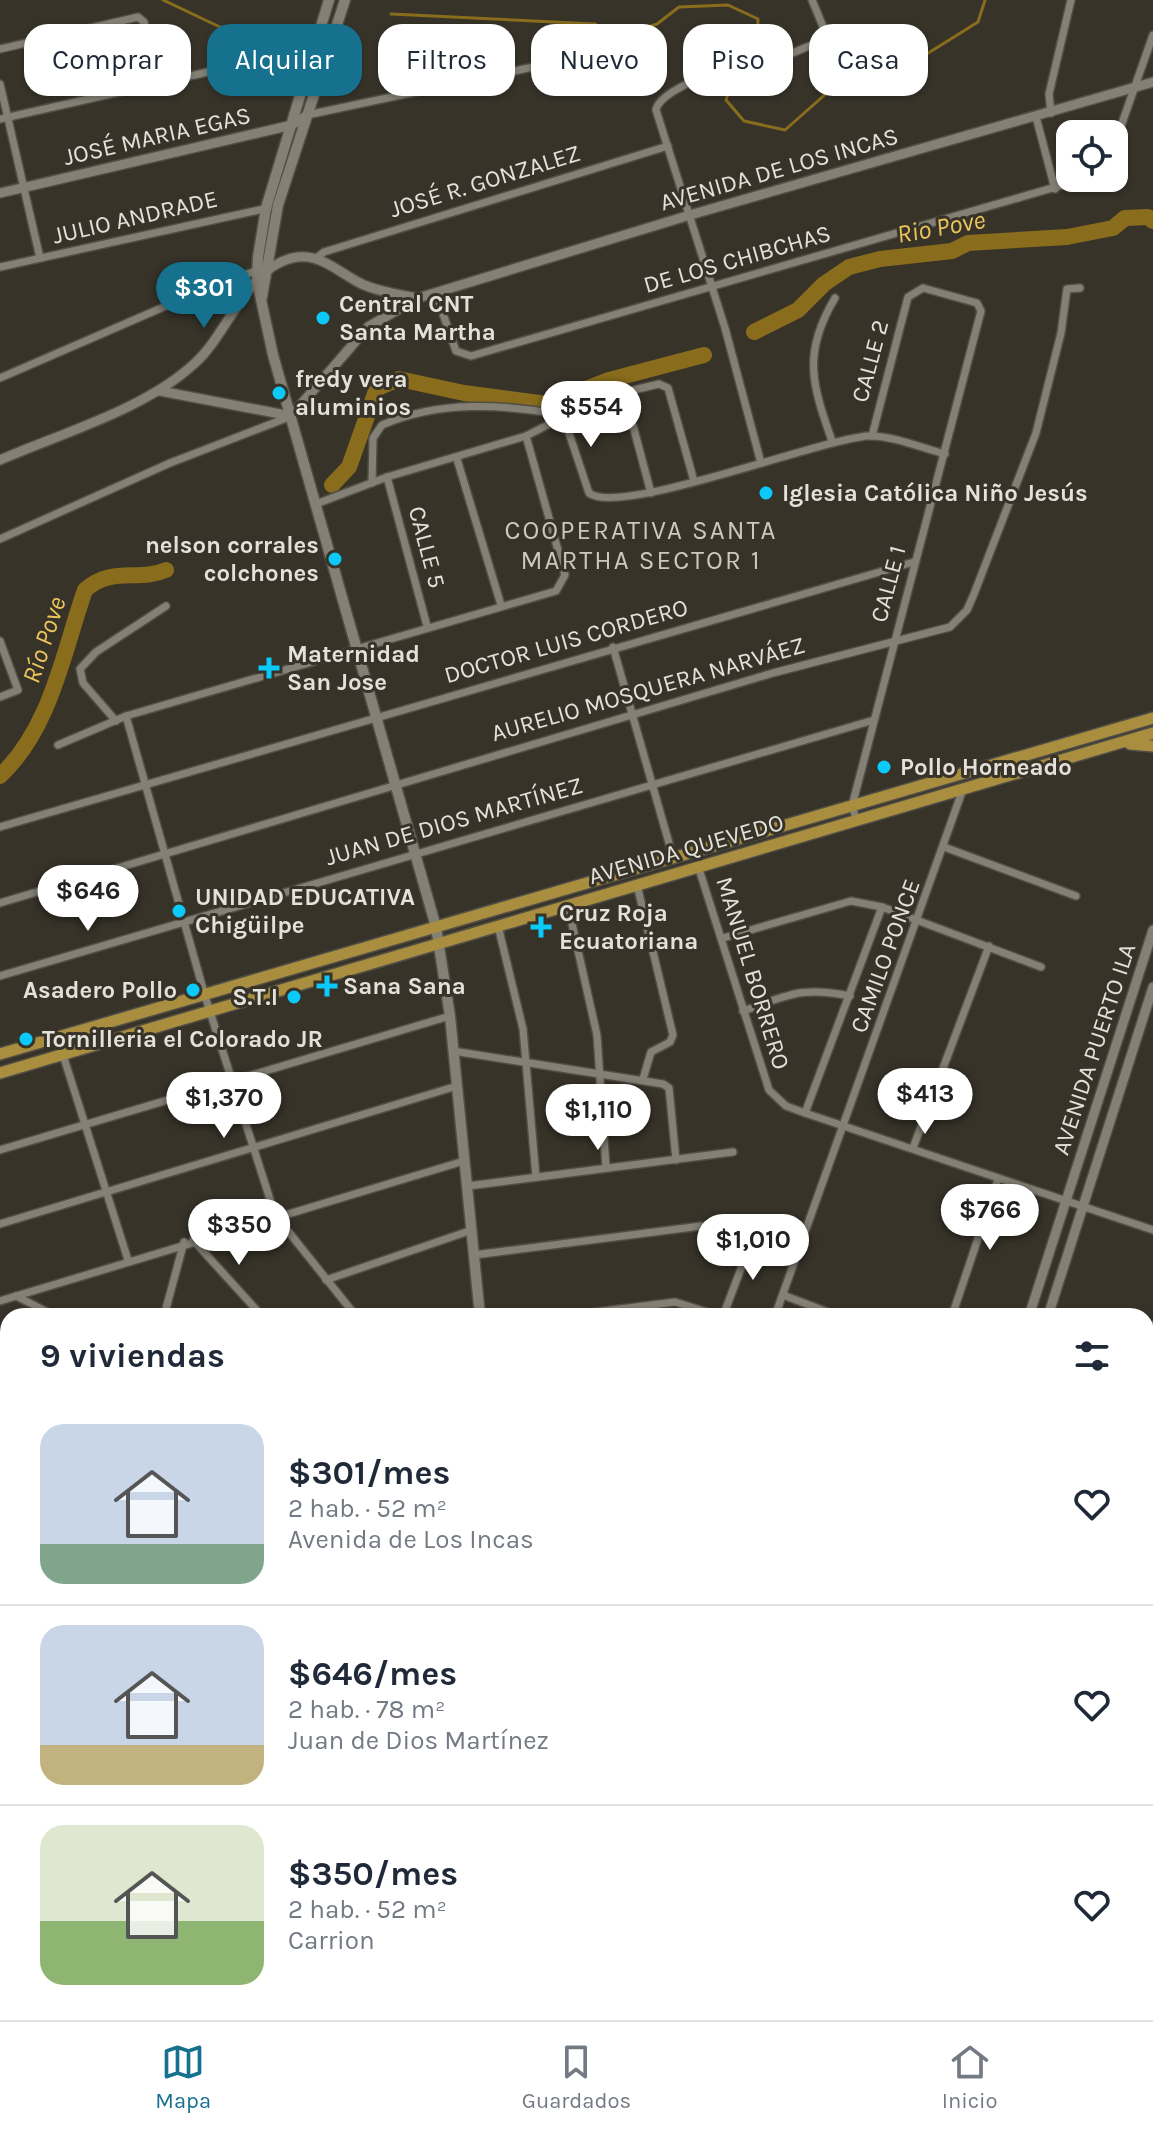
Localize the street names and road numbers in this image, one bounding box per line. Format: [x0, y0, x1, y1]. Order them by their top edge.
street label: JOSÉ MARIA EGAS [61, 100, 253, 171]
street label: AVENIDA DE LOS INCAS [657, 122, 901, 216]
street label: JOSÉ R. GONZALEZ [386, 138, 584, 223]
street label: JULIO ANDRADE [50, 184, 220, 250]
street label: DE LOS CHIBCHAS [640, 219, 834, 299]
street label: CALLE 2 [846, 317, 894, 405]
street label: CALLE 5 [403, 503, 451, 591]
street label: CALLE 1 [864, 543, 912, 625]
street label: DOCTOR LUIS CORDERO [441, 593, 691, 689]
street label: AURELIO MOSQUERA NARVÁEZ [488, 630, 808, 747]
street label: JUAN DE DIOS MARTÍNEZ [322, 770, 586, 871]
street label: AVENIDA QUEVEDO [585, 808, 787, 890]
street label: MANUEL BORRERO [710, 873, 796, 1073]
street label: CAMILO PONCE [844, 875, 926, 1037]
street label: AVENIDA PUERTO ILA [1047, 940, 1141, 1158]

